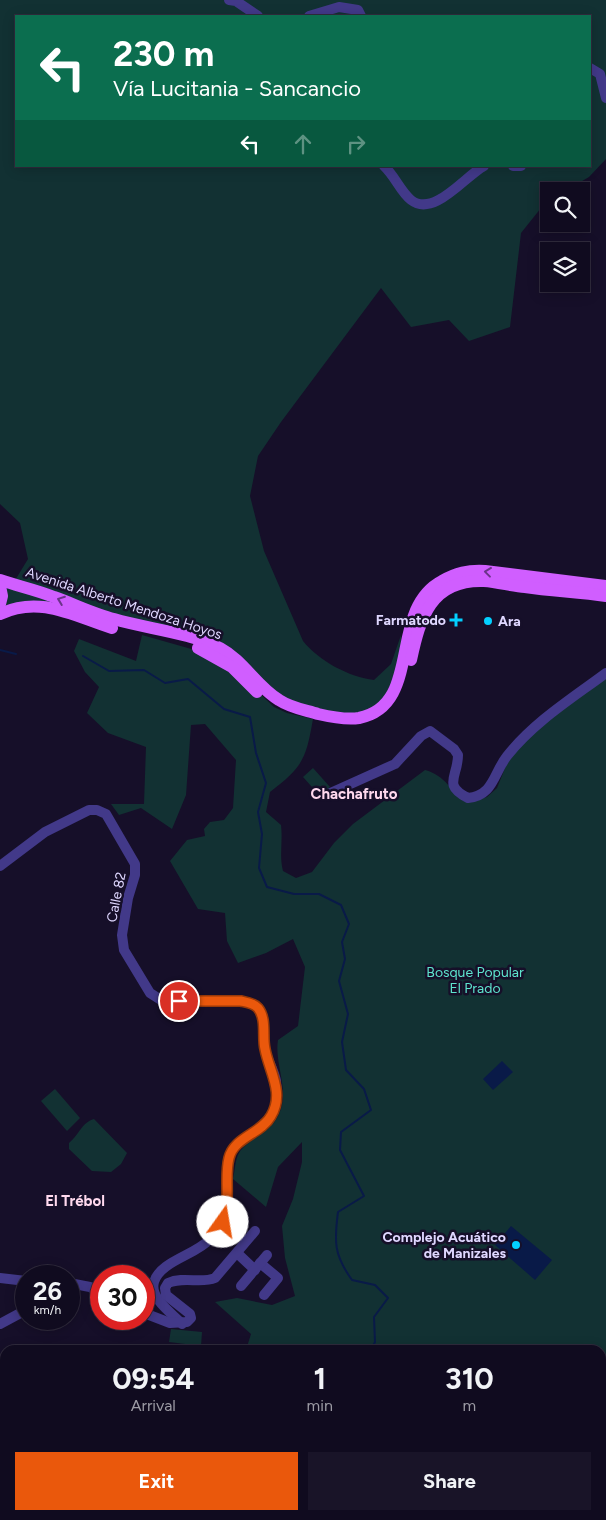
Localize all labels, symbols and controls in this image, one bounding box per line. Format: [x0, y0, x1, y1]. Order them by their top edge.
text: 230 m [113, 33, 214, 75]
icon: left [30, 35, 95, 100]
text: Vía Lucitania - Sancancio [113, 75, 361, 102]
icon: left [236, 130, 264, 158]
icon: ahead [289, 130, 317, 158]
icon: right [342, 130, 370, 158]
map controls [540, 182, 590, 292]
button: search [540, 182, 590, 232]
button: layers [540, 242, 590, 292]
street label: Avenida Alberto Mendoza Hoyos [24, 564, 224, 643]
one-way arrow [484, 567, 492, 578]
one-way arrow [57, 595, 66, 606]
place label: Farmatodo [376, 612, 446, 629]
place label: Ara [498, 613, 521, 630]
marker: Farmatodo [450, 614, 462, 626]
marker: Ara [482, 615, 494, 627]
district label: Chachafruto [311, 785, 398, 803]
street label: Calle 82 [103, 870, 130, 924]
park label: Bosque Popular El Prado [426, 964, 524, 997]
pin [158, 980, 200, 1022]
icon: arrive [165, 987, 193, 1015]
district label: El Trébol [45, 1192, 105, 1210]
position arrow [196, 1195, 248, 1247]
place label: Complejo Acuático de Manizales [382, 1229, 506, 1262]
marker: Complejo Acuático de Manizales [510, 1239, 522, 1251]
speed limit sign: 30 [90, 1265, 155, 1330]
text: 26 [33, 1276, 62, 1306]
text: km/h [34, 1303, 61, 1317]
text: 09:54 [112, 1360, 194, 1397]
text: 1 [313, 1360, 326, 1397]
text: 310 [445, 1360, 494, 1397]
text: Arrival [131, 1396, 176, 1415]
text: min [307, 1396, 333, 1415]
text: m [463, 1396, 476, 1415]
button: Exit [15, 1452, 298, 1510]
button: Share [308, 1452, 591, 1510]

